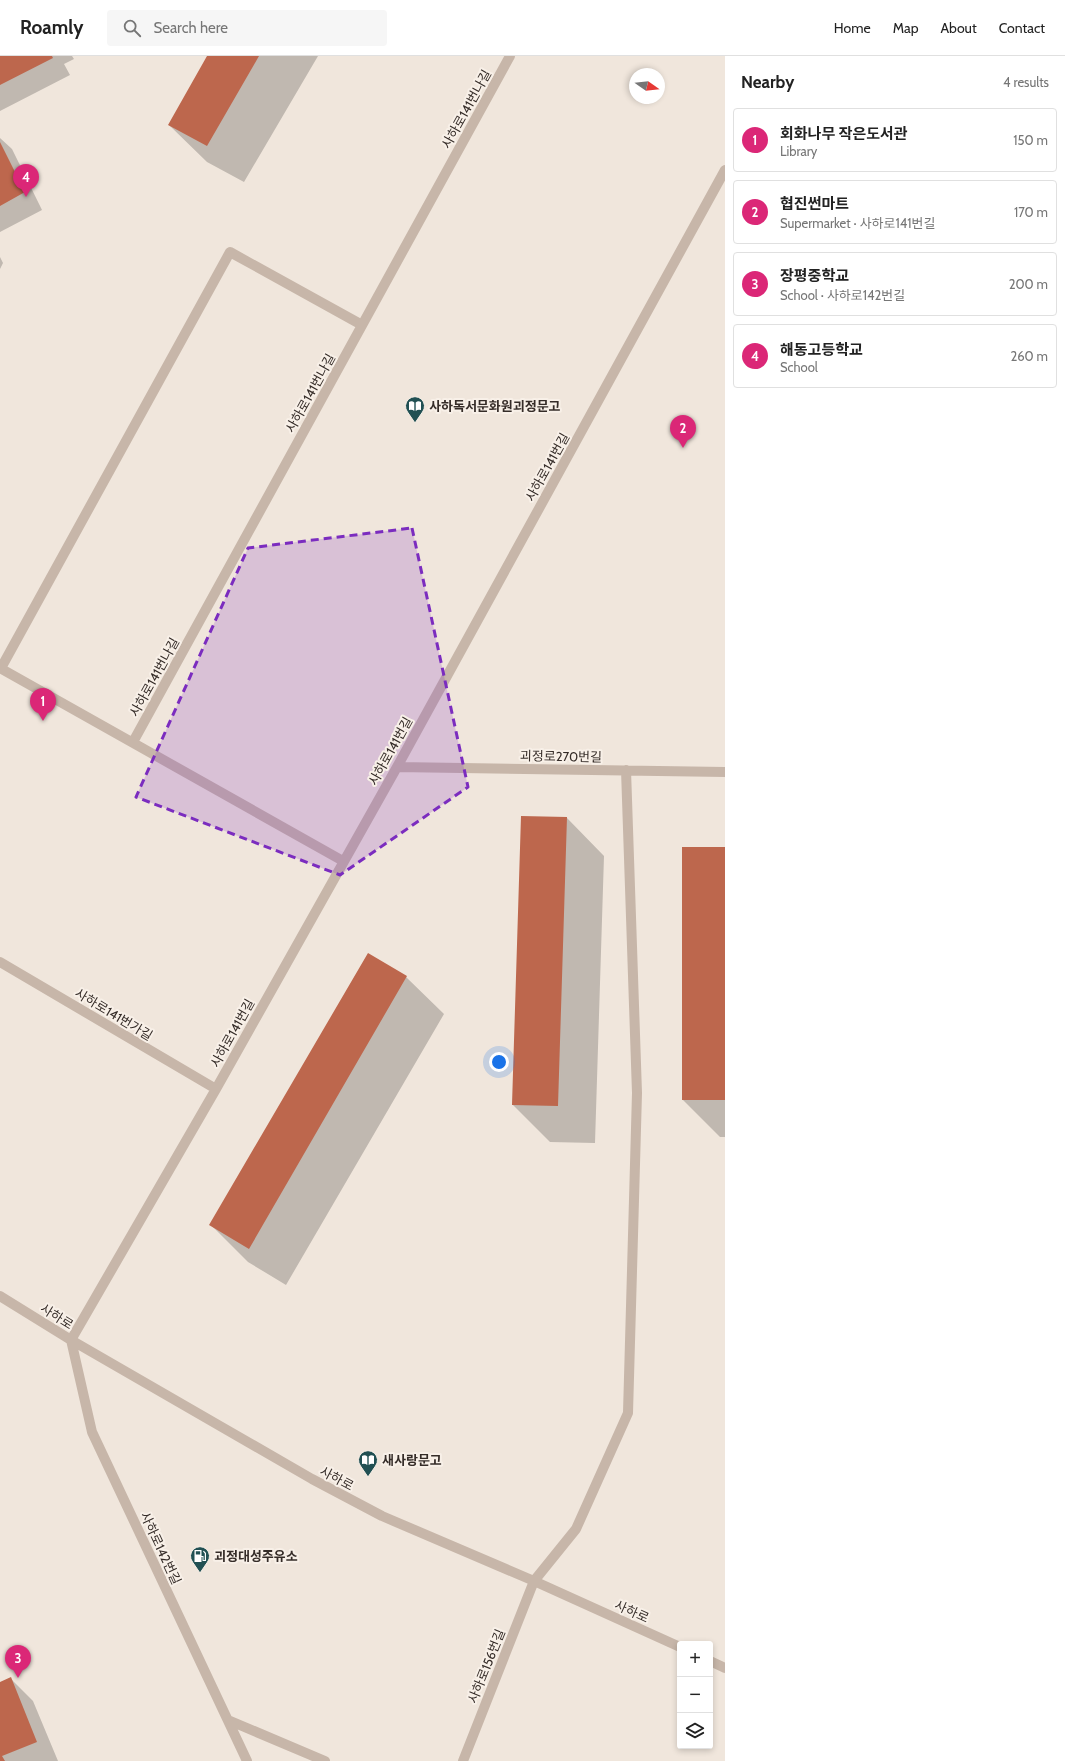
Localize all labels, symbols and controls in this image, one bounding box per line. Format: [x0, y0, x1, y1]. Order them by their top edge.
search box [107, 10, 387, 46]
text: Roamly [20, 16, 83, 39]
icon: search [121, 17, 143, 39]
text: Search here [153, 19, 228, 37]
text: Home [834, 19, 871, 37]
text: Map [893, 19, 918, 37]
text: About [940, 19, 977, 37]
text: Contact [999, 19, 1045, 37]
street label: 사하로141번나길 [438, 67, 494, 151]
north arrow [629, 68, 665, 104]
text: Nearby [741, 72, 794, 92]
text: 4 results [1003, 74, 1049, 90]
text: 회화나무 작은도서관 [780, 125, 908, 143]
text: 1 [753, 132, 757, 148]
text: 150 m [1013, 132, 1048, 148]
text: Library [780, 143, 817, 159]
pin: 4 [13, 164, 39, 197]
text: 협진썬마트 [780, 195, 849, 213]
text: 2 [752, 204, 758, 220]
text: 170 m [1014, 204, 1048, 220]
text: Supermarket · 사하로141번길 [780, 215, 935, 231]
text: 장평중학교 [780, 267, 849, 285]
text: 3 [751, 276, 759, 292]
text: 200 m [1009, 276, 1048, 292]
text: School · 사하로142번길 [780, 287, 905, 303]
text: 해동고등학교 [780, 341, 863, 359]
text: 4 [751, 348, 759, 364]
text: 260 m [1010, 348, 1048, 364]
street label: 사하로141번나길 [282, 351, 338, 435]
text: School [780, 359, 818, 375]
library icon: 사하독서문화원괴정문고 [404, 395, 426, 423]
place label: 사하독서문화원괴정문고 [429, 398, 561, 414]
pin: 2 [670, 415, 696, 448]
street label: 사하로141번길 [522, 430, 572, 504]
street label: 사하로141번나길 [126, 635, 182, 719]
pin: 1 [30, 688, 56, 721]
street label: 사하로141번길 [365, 714, 415, 788]
street label: 괴정로270번길 [520, 747, 602, 765]
street label: 사하로141번가길 [72, 985, 156, 1043]
street label: 사하로141번길 [207, 996, 257, 1070]
your location [489, 1052, 509, 1072]
street label: 사하로 [38, 1300, 76, 1332]
library icon: 새사랑문고 [357, 1449, 379, 1477]
place label: 새사랑문고 [382, 1452, 442, 1468]
street label: 사하로 [317, 1463, 357, 1494]
street label: 사하로142번길 [137, 1509, 185, 1587]
fuel station icon: 괴정대성주유소 [189, 1545, 211, 1573]
place label: 괴정대성주유소 [214, 1548, 298, 1564]
street label: 사하로 [612, 1596, 652, 1626]
street label: 사하로156번길 [464, 1627, 508, 1705]
map controls [677, 1641, 713, 1749]
button: + [677, 1641, 713, 1677]
pin: 3 [5, 1645, 31, 1678]
button: − [677, 1677, 713, 1713]
button: layers [677, 1713, 713, 1749]

